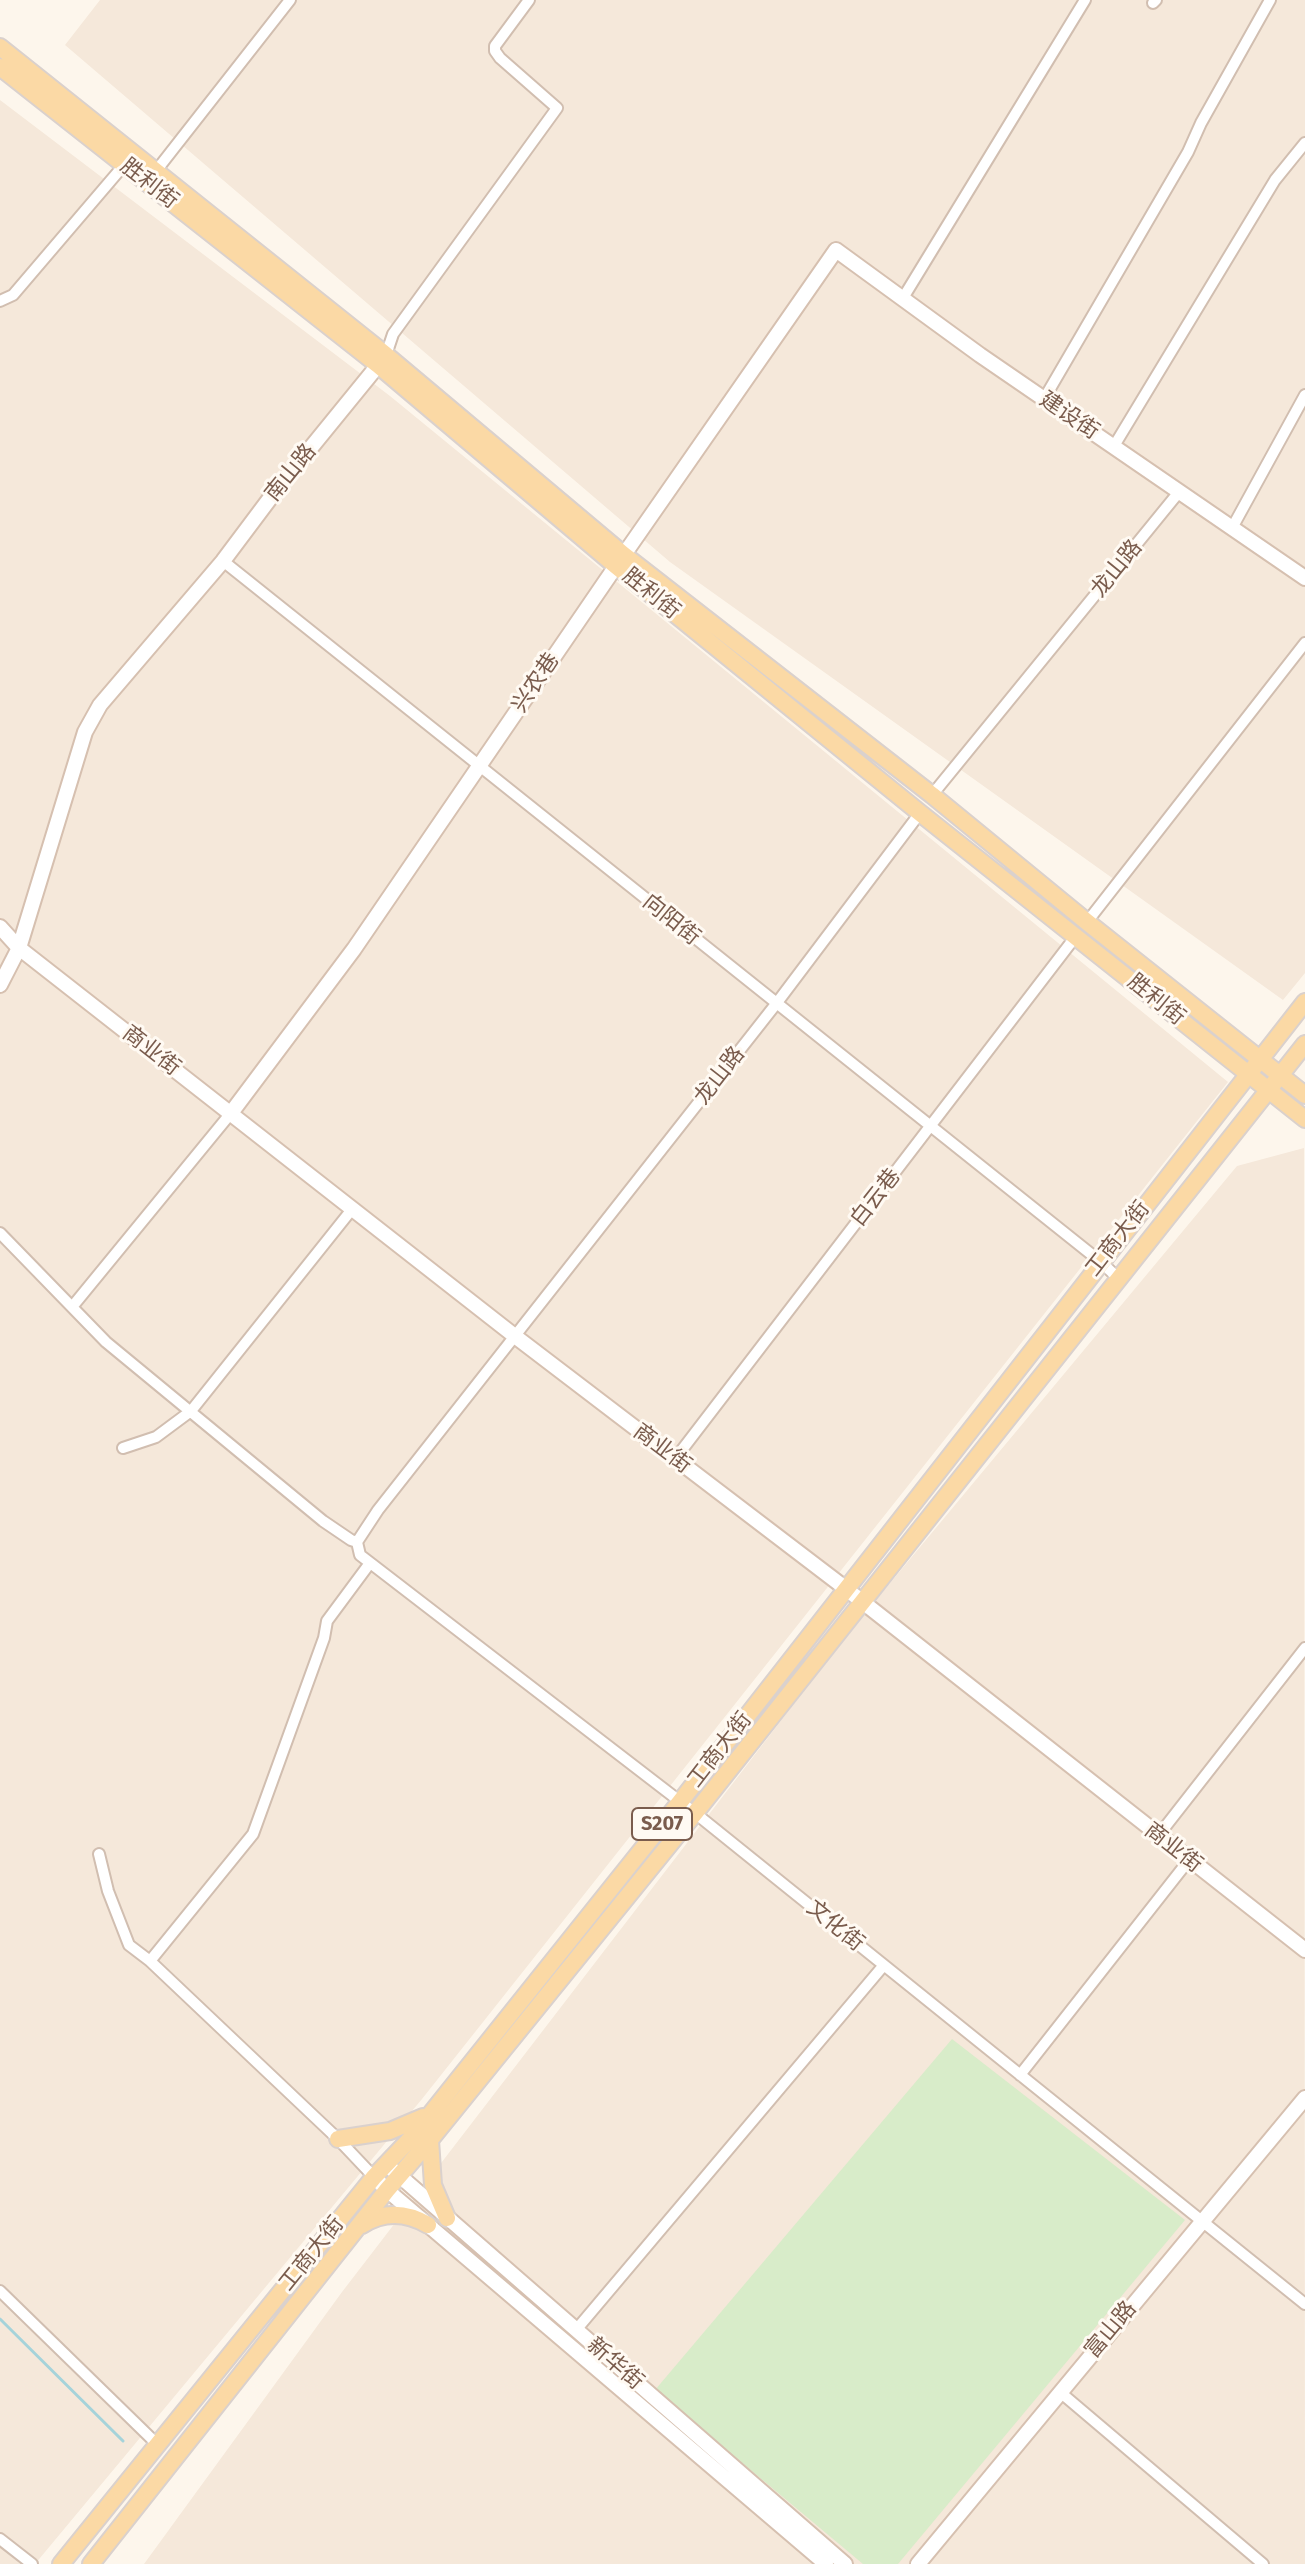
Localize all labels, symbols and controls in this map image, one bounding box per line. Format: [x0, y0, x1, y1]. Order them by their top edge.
street label: 胜利街 [115, 153, 183, 215]
street label: 建设街 [1034, 387, 1104, 445]
street label: 南山路 [260, 439, 322, 507]
street label: 龙山路 [1086, 535, 1148, 603]
street label: 胜利街 [617, 563, 685, 625]
street label: 兴农巷 [507, 648, 565, 718]
street label: 向阳街 [637, 889, 705, 951]
street label: 胜利街 [1122, 969, 1190, 1031]
street label: 商业街 [117, 1020, 185, 1082]
street label: 龙山路 [689, 1042, 751, 1110]
street label: 白云巷 [845, 1164, 907, 1232]
street label: 工商大街 [1081, 1196, 1155, 1282]
street label: 商业街 [628, 1419, 696, 1479]
street label: 工商大街 [683, 1707, 757, 1793]
road number: S207 [632, 1808, 692, 1840]
street label: 商业街 [1139, 1817, 1207, 1879]
street label: 文化街 [801, 1895, 869, 1957]
street label: 工商大街 [274, 2211, 350, 2297]
street label: 富山路 [1080, 2296, 1142, 2364]
street label: 新华街 [581, 2332, 649, 2396]

